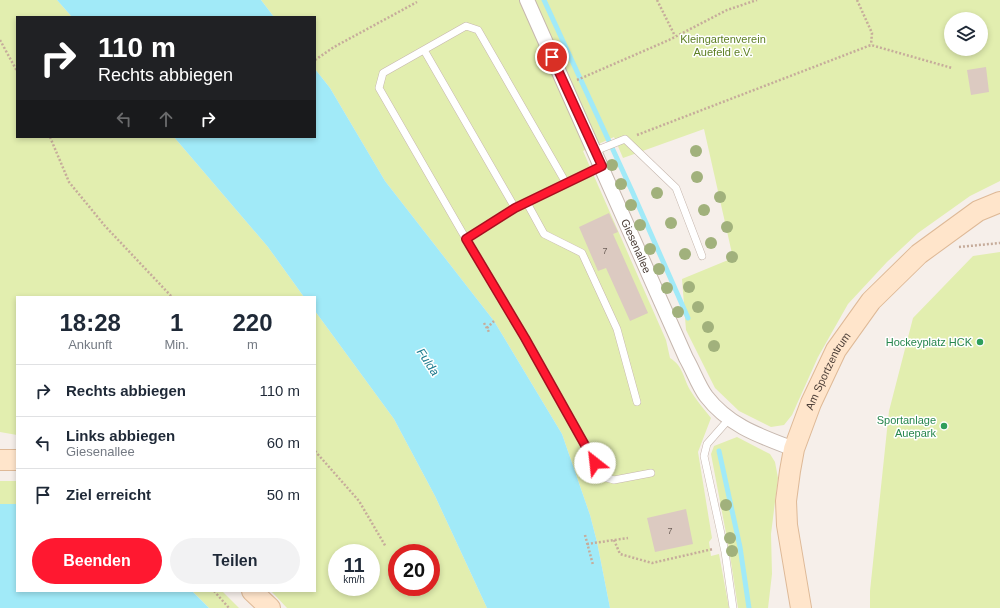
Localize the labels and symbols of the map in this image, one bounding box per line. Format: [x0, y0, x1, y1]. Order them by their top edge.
park label: Kleingartenverein Auefeld e.V. [680, 33, 766, 58]
pin [535, 40, 569, 74]
street label: Giesenallee [619, 217, 653, 275]
house number: 7 [602, 246, 608, 256]
street label: Am Sportzentrum [803, 330, 853, 411]
place label: Hockeyplatz HCK [886, 336, 973, 348]
marker: Hockeyplatz HCK [975, 337, 985, 347]
water label: Fulda [414, 346, 442, 379]
place label: Sportanlage Auepark [877, 414, 936, 439]
marker: Sportanlage Auepark [939, 421, 949, 431]
position arrow [574, 442, 616, 484]
house number: 7 [667, 526, 673, 536]
speed limit sign: 20 [388, 544, 440, 596]

